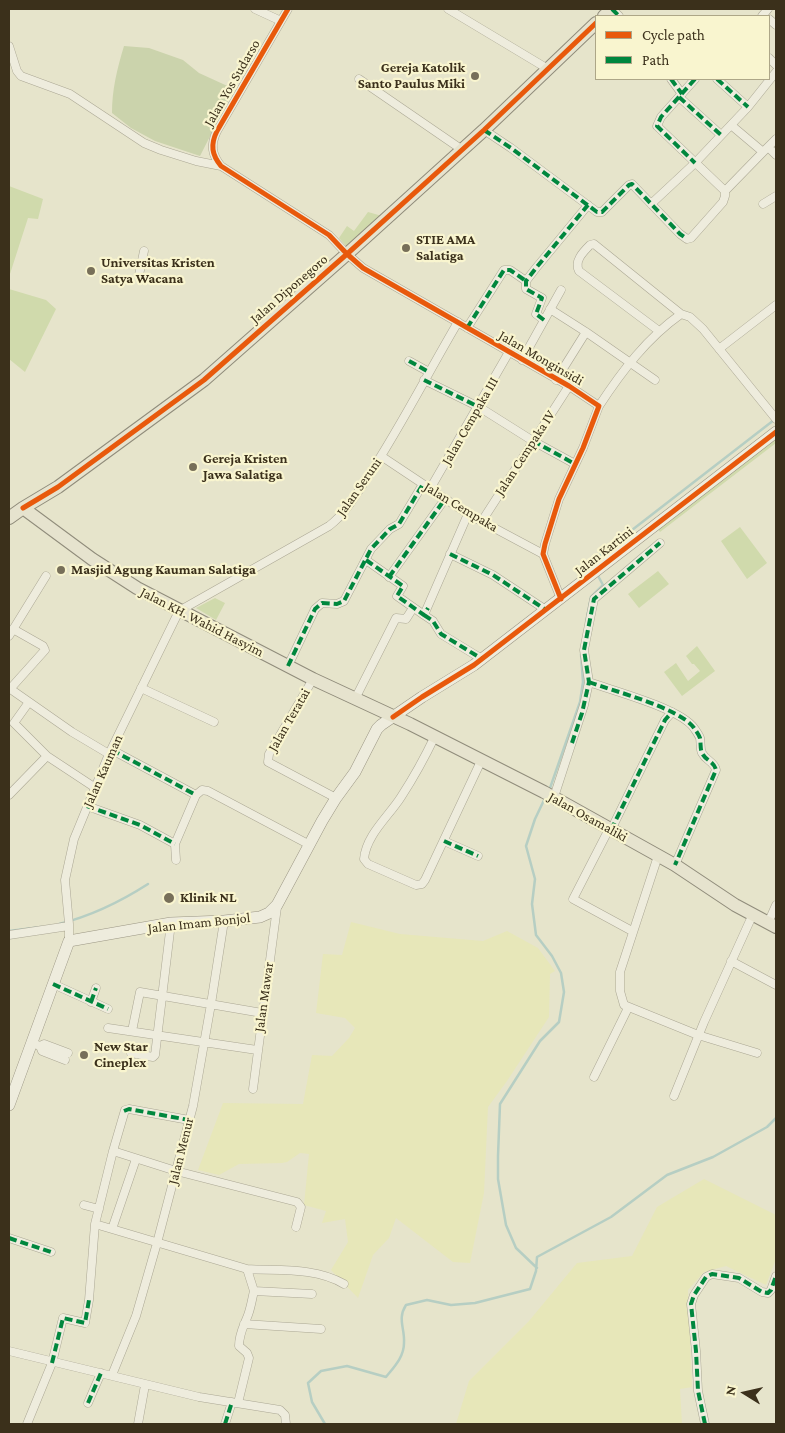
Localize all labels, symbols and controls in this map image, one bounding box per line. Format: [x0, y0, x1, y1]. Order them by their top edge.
legend [595, 15, 770, 80]
text: Cycle path [642, 27, 705, 43]
street label: Jalan Yos Sudarso [200, 37, 264, 129]
text: Path [642, 52, 669, 68]
place label: Gereja Katolik Santo Paulus Miki [358, 60, 465, 92]
marker: Gereja Katolik Santo Paulus Miki [469, 70, 481, 82]
place label: STIE AMA Salatiga [416, 232, 475, 264]
marker: STIE AMA Salatiga [400, 242, 412, 254]
street label: Jalan Diponegoro [247, 251, 331, 327]
place label: Universitas Kristen Satya Wacana [101, 255, 215, 288]
marker: Universitas Kristen Satya Wacana [85, 265, 97, 277]
street label: Jalan Monginsidi [496, 327, 586, 389]
street label: Jalan Cempaka III [438, 374, 502, 468]
street label: Jalan Cempaka IV [491, 407, 559, 499]
place label: Gereja Kristen Jawa Salatiga [203, 451, 287, 484]
street label: Jalan Seruni [333, 455, 385, 519]
marker: Gereja Kristen Jawa Salatiga [187, 461, 199, 473]
street label: Jalan Cempaka [421, 478, 501, 536]
street label: Jalan Kartini [571, 523, 637, 579]
place label: Masjid Agung Kauman Salatiga [71, 562, 256, 578]
marker: Masjid Agung Kauman Salatiga [55, 564, 67, 576]
street label: Jalan KH. Wahid Hasyim [137, 584, 267, 660]
street label: Jalan Teratai [264, 685, 314, 755]
street label: Jalan Kauman [79, 732, 127, 810]
street label: Jalan Osamaliki [546, 788, 630, 846]
place label: Klinik NL [180, 890, 237, 906]
marker: Klinik NL [162, 891, 176, 905]
street label: Jalan Imam Bonjol [147, 909, 251, 937]
street label: Jalan Mawar [251, 961, 277, 1033]
place label: New Star Cineplex [94, 1039, 148, 1072]
marker: New Star Cineplex [78, 1049, 90, 1061]
street label: Jalan Menur [165, 1116, 197, 1186]
north arrow [720, 1368, 770, 1418]
text: N [722, 1384, 739, 1396]

